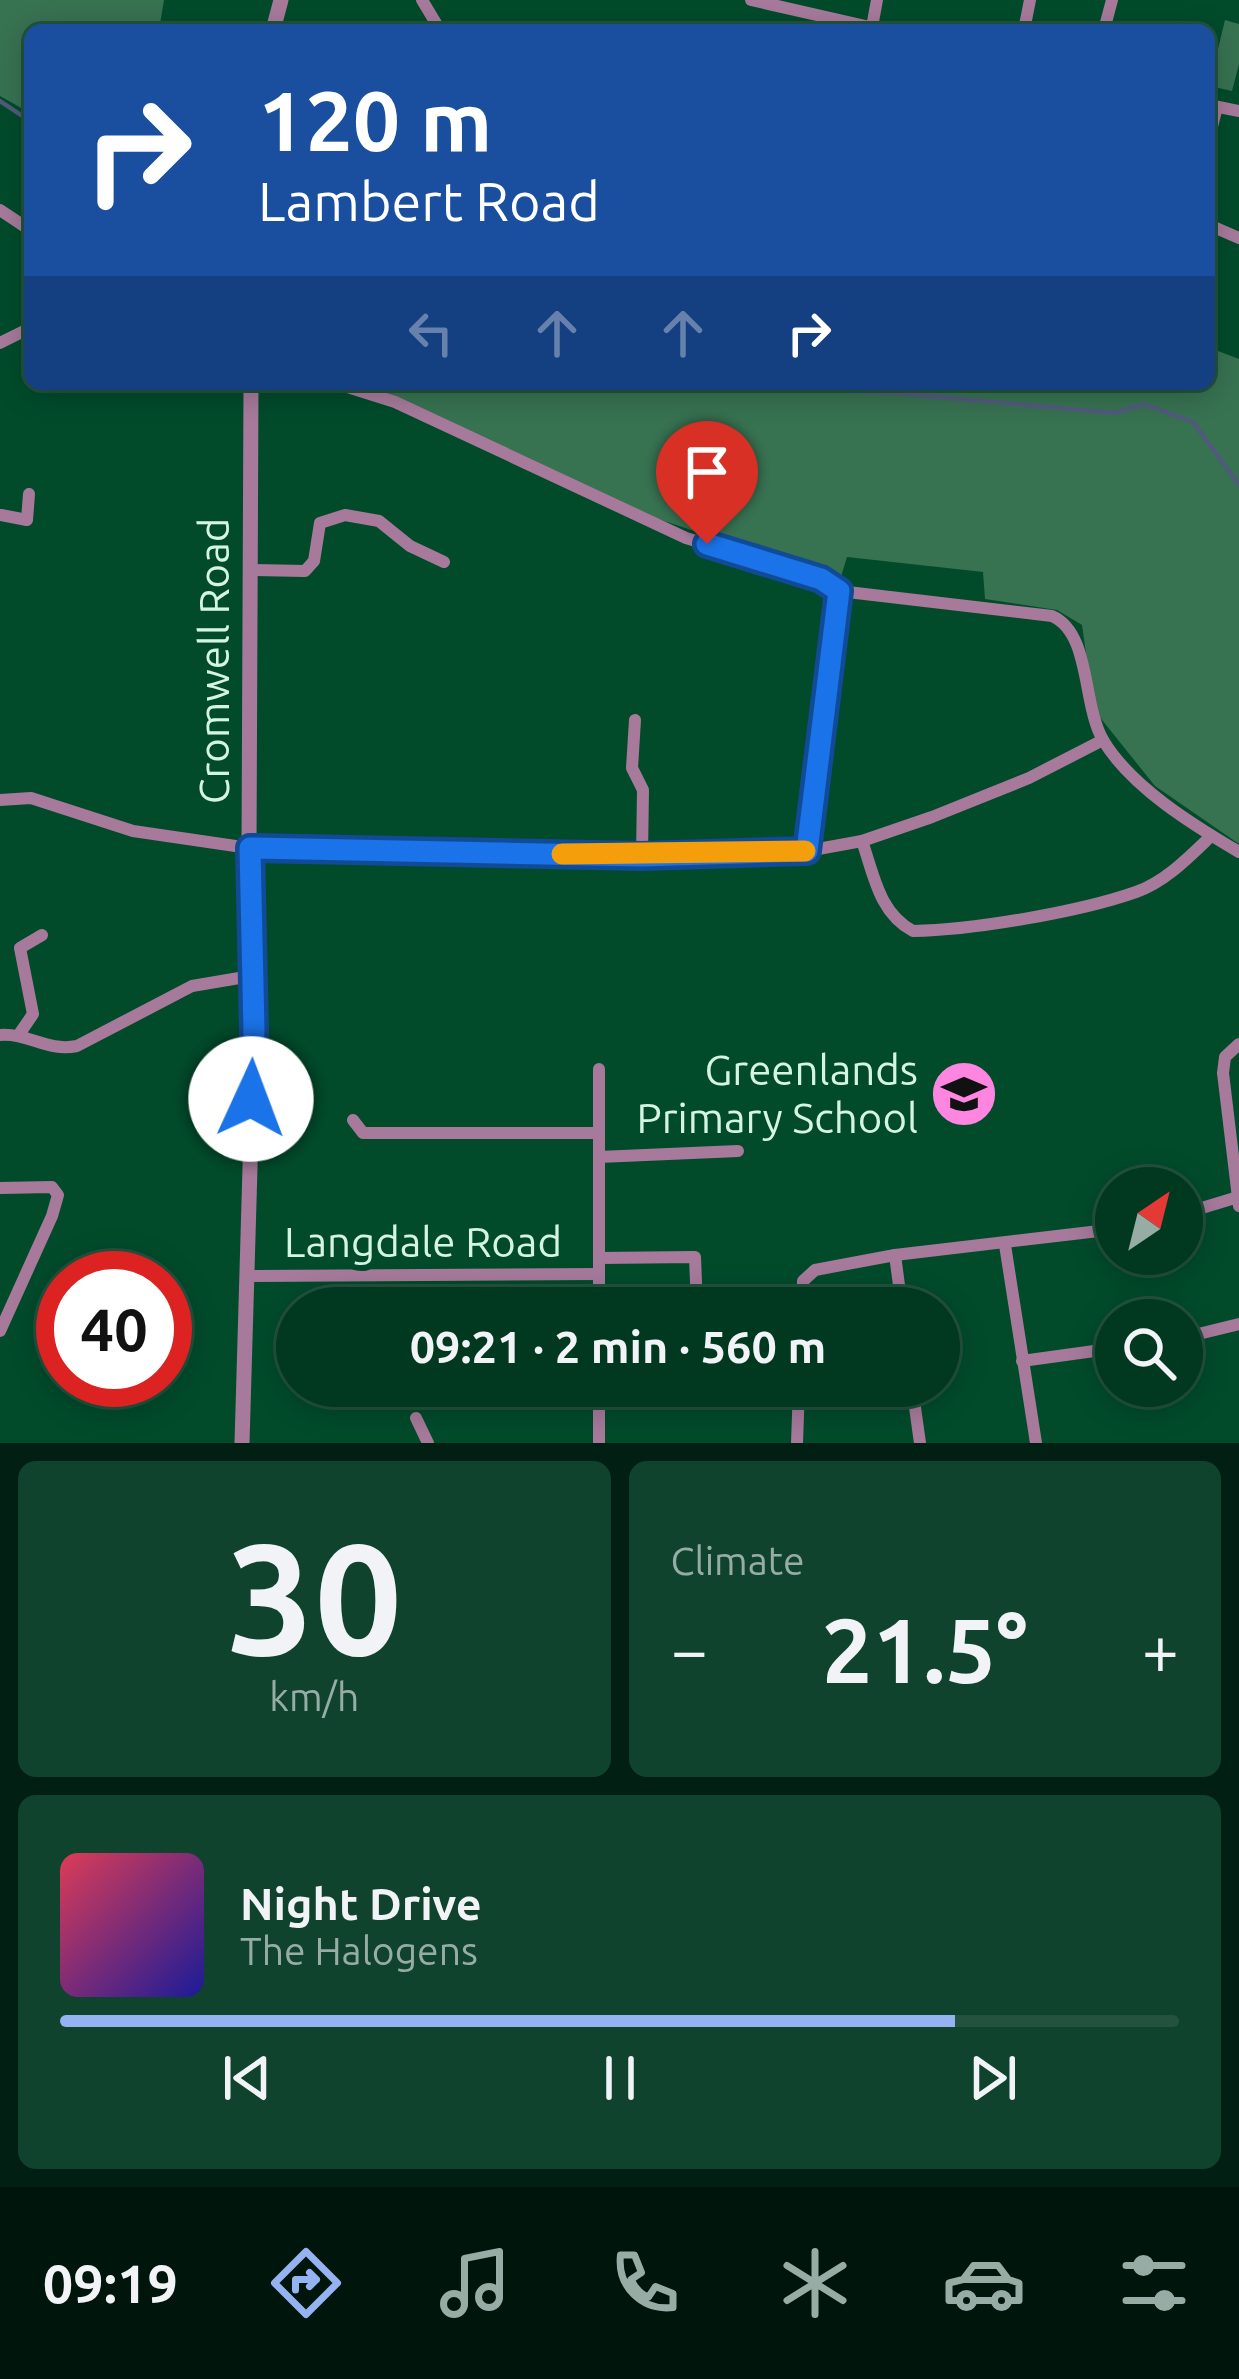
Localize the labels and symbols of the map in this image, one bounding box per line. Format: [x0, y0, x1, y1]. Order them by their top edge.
pin [656, 421, 758, 544]
street label: Cromwell Road [190, 518, 237, 804]
position arrow [188, 1036, 314, 1162]
place label: Greenlands Primary School [637, 1046, 918, 1141]
school or university icon: Greenlands Primary School [929, 1059, 999, 1129]
north arrow [1095, 1167, 1203, 1275]
street label: Langdale Road [284, 1218, 562, 1265]
speed limit sign: 40 [36, 1251, 192, 1407]

